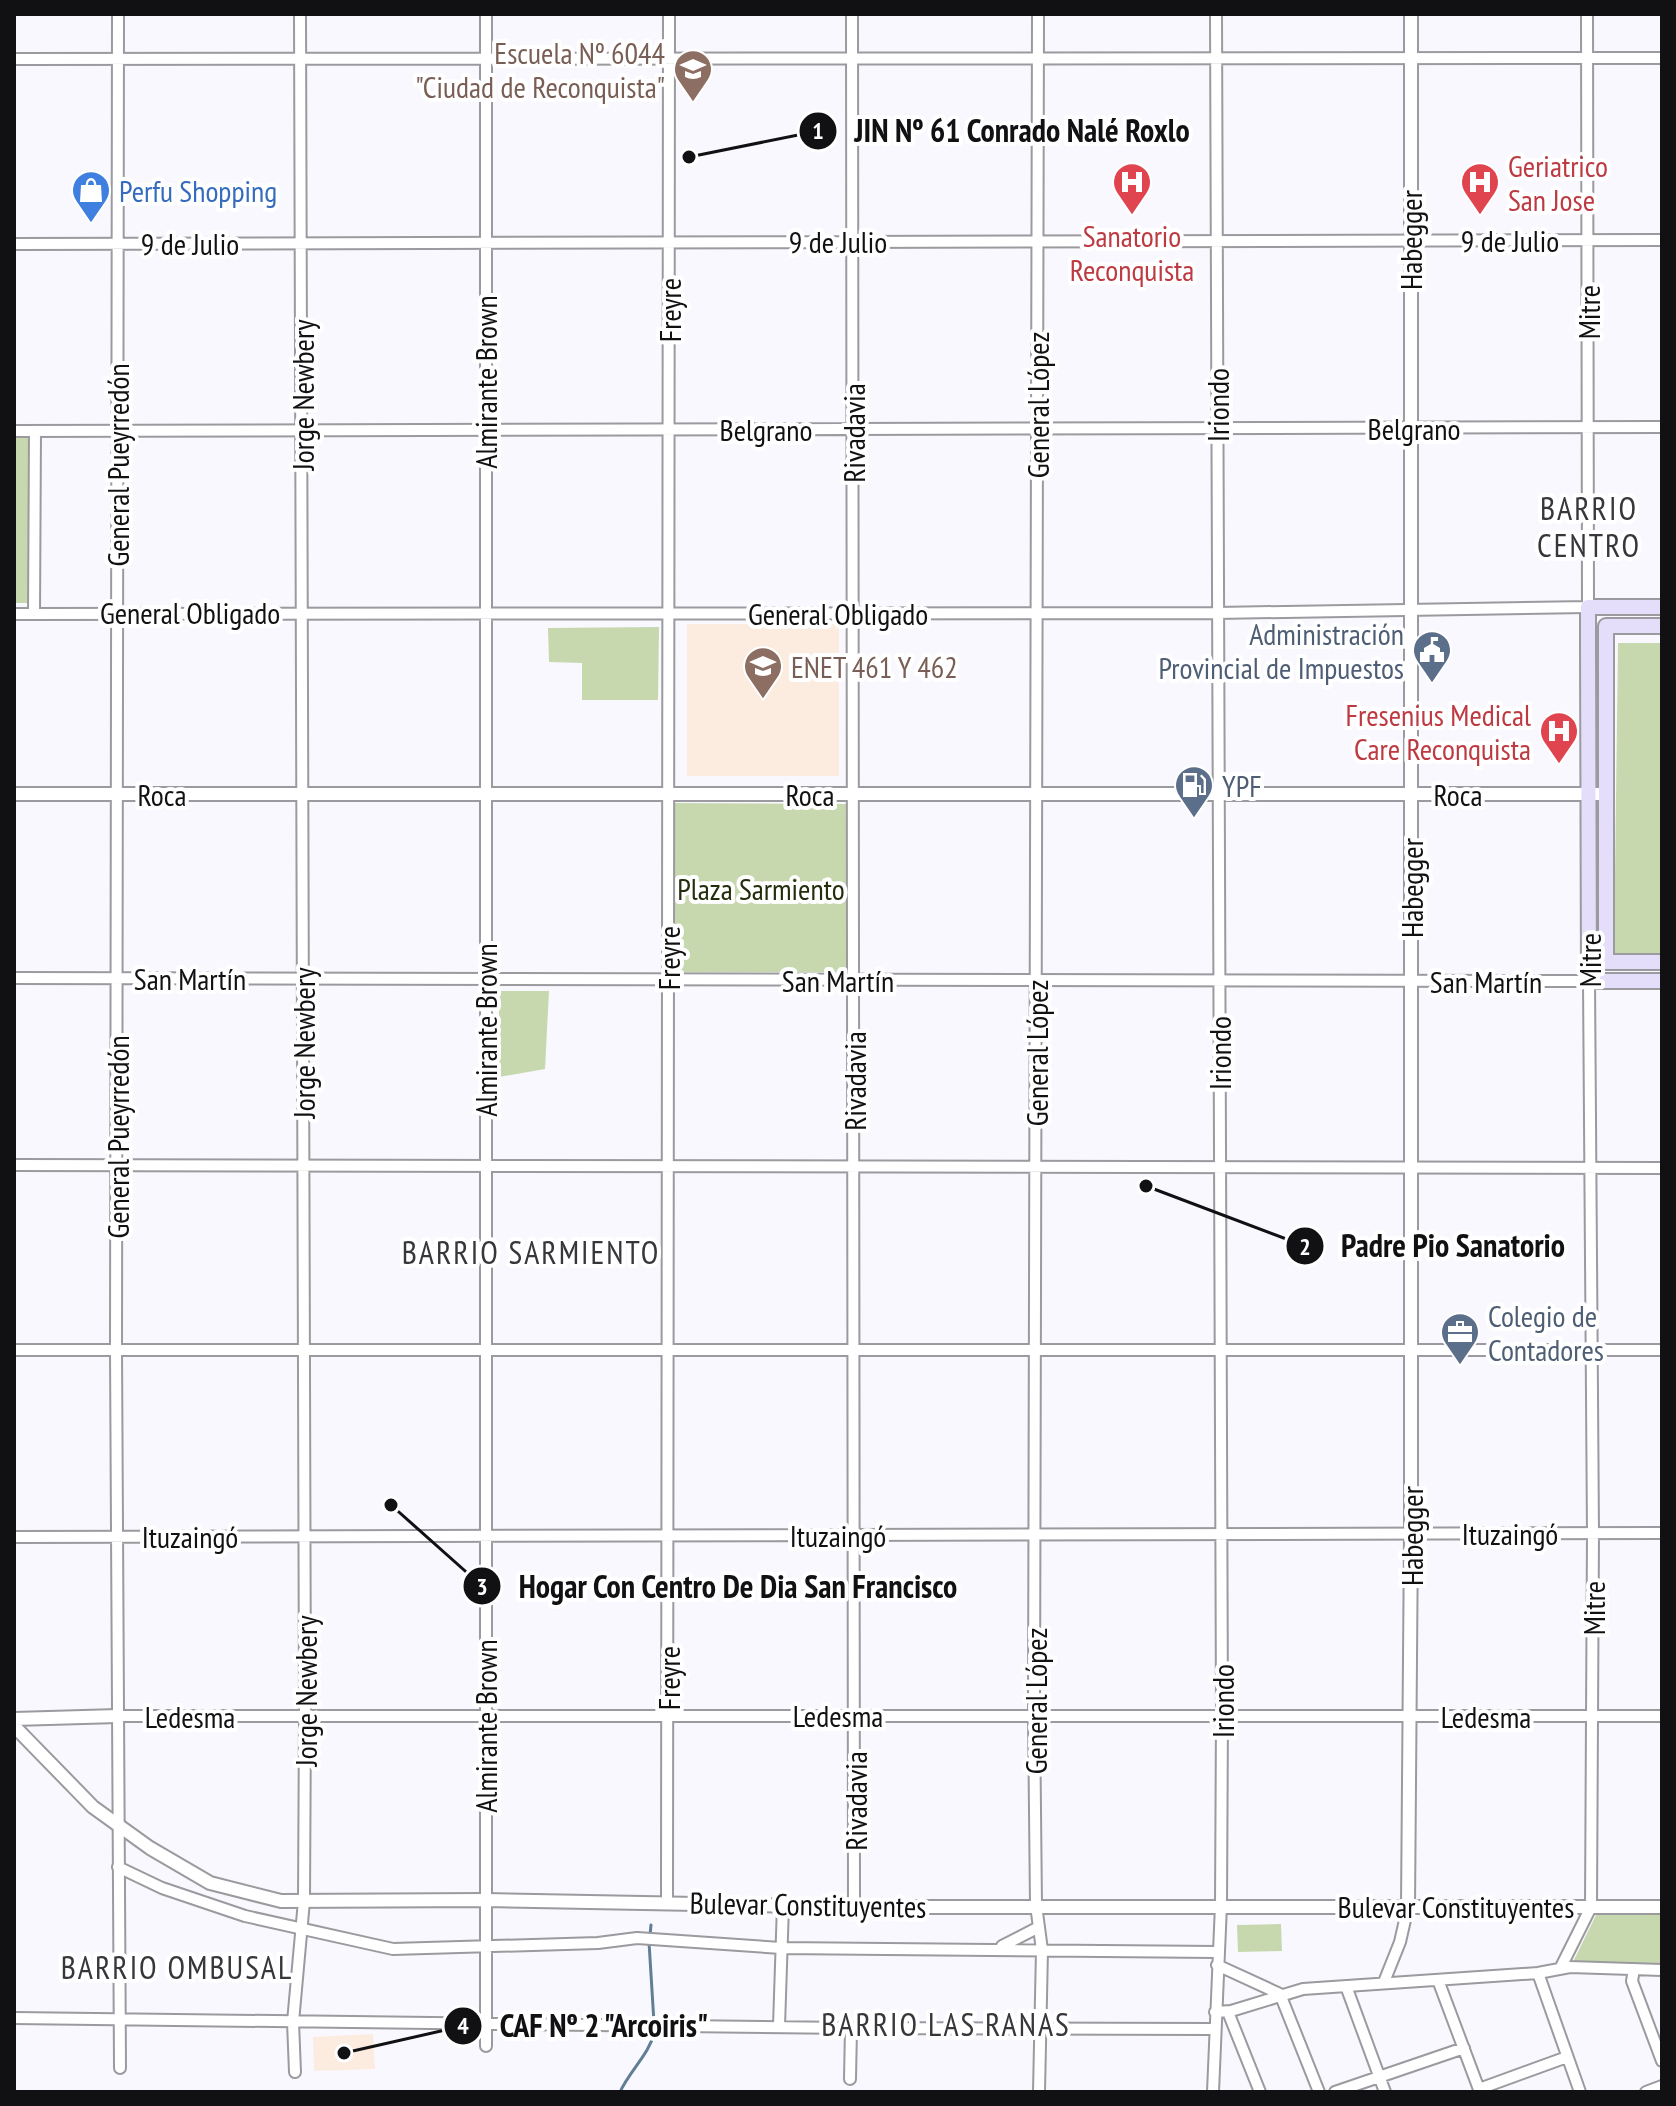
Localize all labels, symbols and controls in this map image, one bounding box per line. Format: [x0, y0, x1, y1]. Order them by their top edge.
place label: Escuela Nº 6044 "Ciudad de Reconquista" [415, 33, 665, 106]
school or university icon: Escuela Nº 6044 "Ciudad de Reconquista" [672, 48, 714, 103]
callout: JIN Nº 61 Conrado Nalé Roxlo [798, 103, 1206, 159]
text: JIN Nº 61 Conrado Nalé Roxlo [853, 109, 1190, 151]
text: 1 [812, 115, 824, 146]
place label: Geriatrico San Jose [1508, 146, 1608, 219]
hospital icon: Sanatorio Reconquista [1111, 161, 1153, 216]
hospital icon: Geriatrico San Jose [1459, 161, 1501, 216]
shop icon: Perfu Shopping [70, 169, 112, 224]
place label: Perfu Shopping [119, 171, 277, 210]
street label: Habegger [1391, 189, 1430, 290]
place label: Sanatorio Reconquista [1070, 216, 1194, 289]
street label: 9 de Julio [1461, 221, 1559, 260]
street label: 9 de Julio [789, 222, 887, 261]
street label: 9 de Julio [141, 224, 239, 263]
street label: Freyre [650, 278, 689, 342]
street label: Mitre [1569, 285, 1608, 339]
street label: Almirante Brown [466, 295, 505, 469]
street label: Jorge Newbery [283, 319, 322, 472]
street label: General López [1018, 332, 1057, 478]
street label: General Pueyrredón [98, 363, 137, 567]
street label: Iriondo [1198, 368, 1237, 442]
street label: Rivadavia [834, 383, 873, 483]
street label: Belgrano [1368, 409, 1460, 448]
street label: Belgrano [720, 410, 812, 449]
district label: BARRIO CENTRO [1537, 487, 1641, 566]
street label: General Obligado [100, 593, 280, 632]
street label: General Obligado [748, 594, 928, 633]
place label: Administración Provincial de Impuestos [1159, 614, 1404, 687]
public building icon: Administración Provincial de Impuestos [1411, 629, 1453, 684]
school or university icon: ENET 461 Y 462 [742, 645, 784, 700]
place label: ENET 461 Y 462 [791, 647, 958, 686]
place label: Fresenius Medical Care Reconquista [1346, 695, 1531, 768]
hospital icon: Fresenius Medical Care Reconquista [1538, 710, 1580, 765]
fuel station icon: YPF [1173, 764, 1215, 819]
place label: YPF [1222, 766, 1262, 805]
street label: Roca [138, 775, 186, 814]
street label: Roca [786, 775, 834, 814]
street label: Roca [1434, 775, 1482, 814]
street label: Habegger [1392, 837, 1431, 938]
park label: Plaza Sarmiento [677, 869, 845, 908]
street label: Freyre [649, 926, 688, 990]
street label: Mitre [1570, 933, 1609, 987]
street label: Almirante Brown [466, 943, 505, 1117]
street label: San Martín [134, 959, 246, 998]
street label: San Martín [782, 961, 894, 1000]
street label: San Martín [1430, 962, 1542, 1001]
street label: Jorge Newbery [284, 967, 323, 1120]
street label: General López [1017, 980, 1056, 1126]
street label: Iriondo [1200, 1016, 1239, 1090]
street label: Rivadavia [835, 1031, 874, 1131]
street label: General Pueyrredón [98, 1035, 137, 1239]
callout: Padre Pio Sanatorio [1285, 1218, 1581, 1274]
text: Padre Pio Sanatorio [1341, 1224, 1565, 1266]
district label: BARRIO SARMIENTO [402, 1231, 660, 1273]
text: 2 [1299, 1231, 1311, 1262]
place label: Colegio de Contadores [1488, 1296, 1604, 1369]
office icon: Colegio de Contadores [1439, 1311, 1481, 1366]
street label: Habegger [1392, 1485, 1431, 1586]
street label: Ituzaingó [1462, 1514, 1558, 1553]
street label: Ituzaingó [790, 1516, 886, 1555]
street label: Ituzaingó [142, 1517, 238, 1556]
callout: Hogar Con Centro De Dia San Francisco [462, 1558, 974, 1614]
text: Hogar Con Centro De Dia San Francisco [519, 1565, 957, 1607]
text: 3 [476, 1571, 488, 1602]
street label: Mitre [1574, 1581, 1613, 1635]
street label: Jorge Newbery [286, 1615, 325, 1768]
street label: General López [1016, 1628, 1055, 1774]
street label: Almirante Brown [466, 1639, 505, 1813]
street label: Freyre [649, 1646, 688, 1710]
street label: Iriondo [1203, 1664, 1242, 1738]
street label: Ledesma [793, 1696, 883, 1735]
street label: Ledesma [145, 1697, 235, 1736]
street label: Ledesma [1441, 1697, 1531, 1736]
street label: Rivadavia [836, 1751, 875, 1851]
street label: Bulevar Constituyentes [689, 1882, 927, 1926]
street label: Bulevar Constituyentes [1338, 1887, 1574, 1926]
district label: BARRIO OMBUSAL [61, 1946, 293, 1988]
callout: CAF Nº 2 "Arcoiris" [443, 1998, 725, 2054]
district label: BARRIO LAS RANAS [821, 2003, 1071, 2045]
text: CAF Nº 2 "Arcoiris" [500, 2004, 708, 2046]
text: 4 [457, 2010, 469, 2041]

